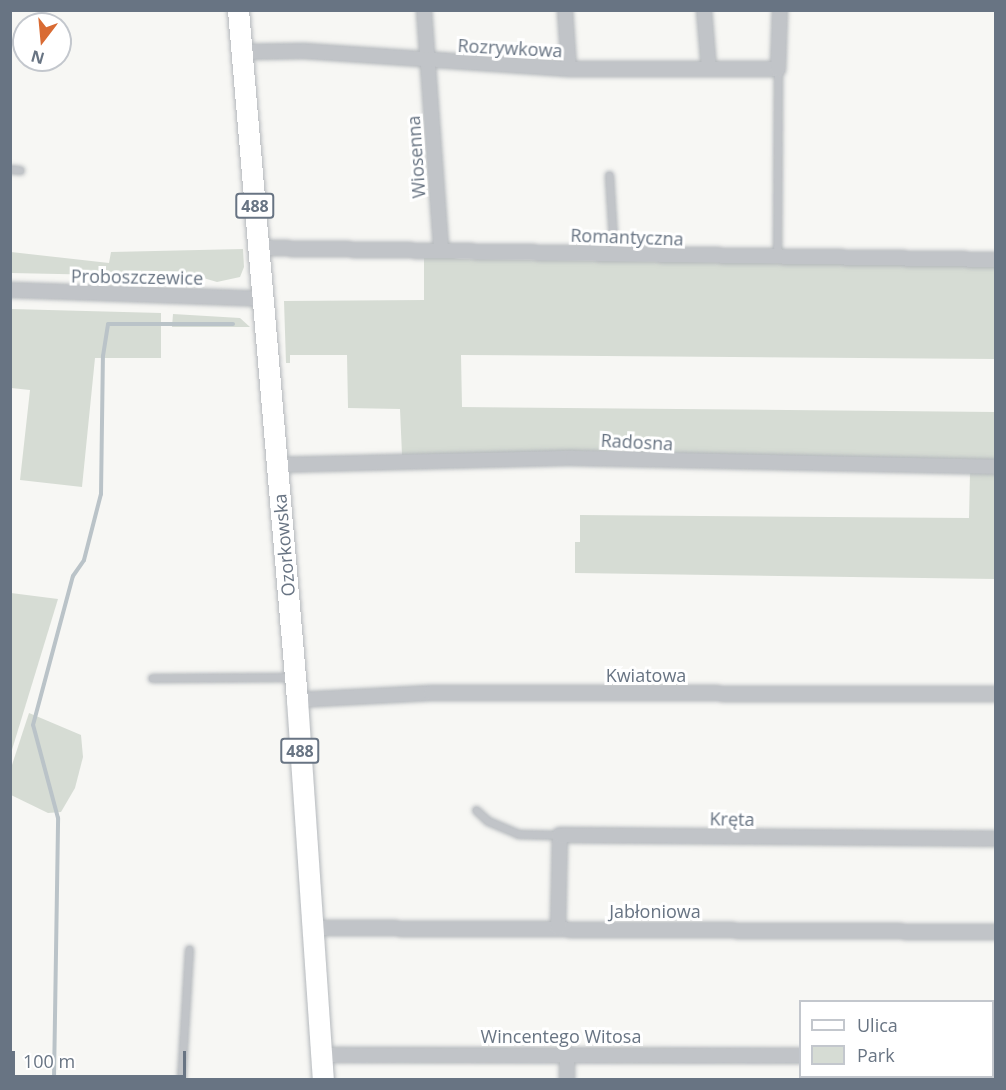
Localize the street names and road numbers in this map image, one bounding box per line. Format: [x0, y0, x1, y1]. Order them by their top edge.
street label: Rozrywkowa [457, 34, 563, 62]
street label: Wiosenna [402, 115, 430, 199]
road number: 488 [234, 193, 276, 219]
street label: Romantyczna [570, 224, 684, 250]
street label: Proboszczewice [71, 265, 203, 289]
street label: Radosna [600, 429, 674, 455]
street label: Ozorkowska [269, 493, 299, 597]
street label: Kwiatowa [606, 664, 686, 686]
road number: 488 [279, 738, 321, 764]
street label: Kręta [709, 808, 755, 830]
street label: Jabłoniowa [609, 900, 701, 922]
street label: Wincentego Witosa [481, 1025, 641, 1047]

